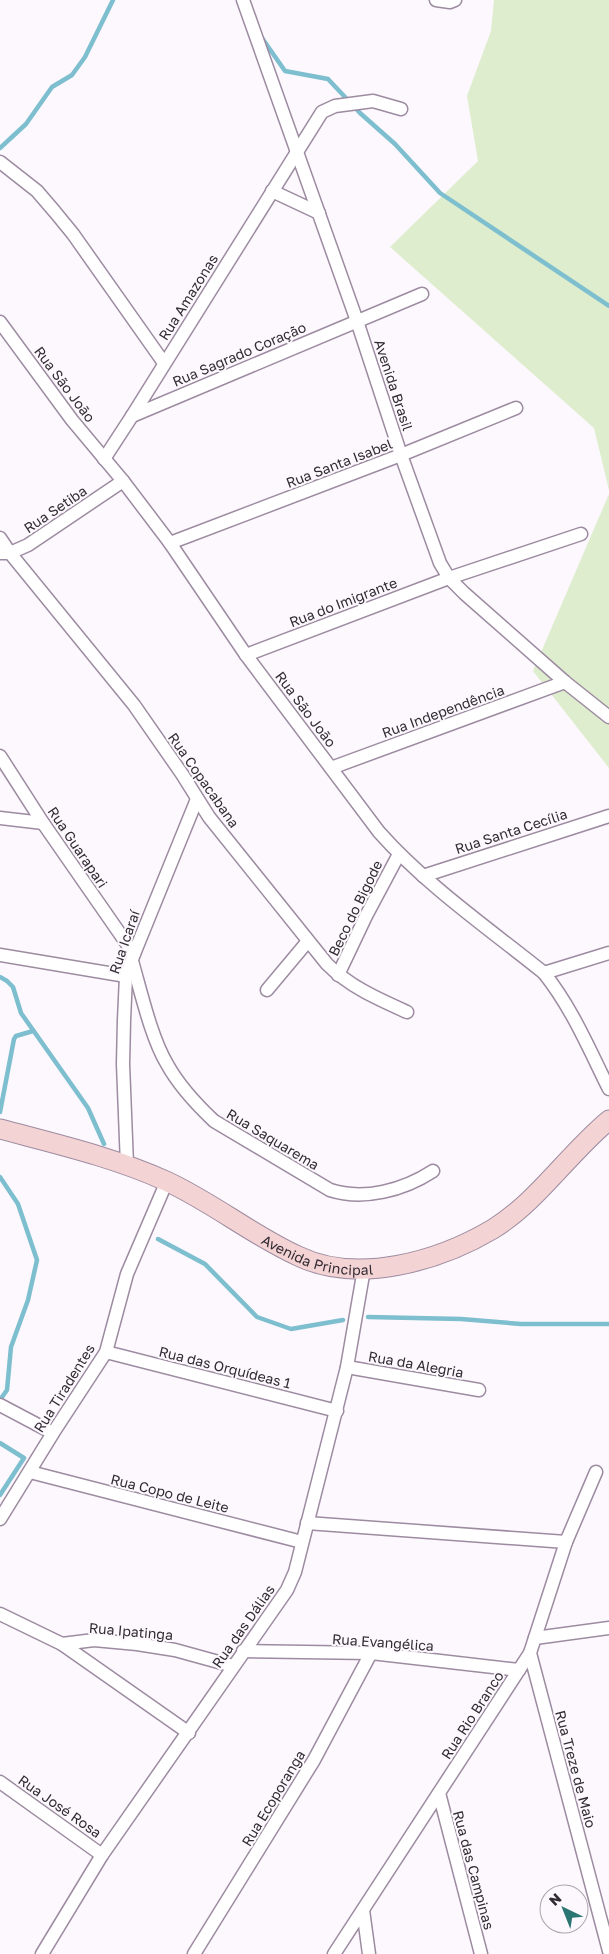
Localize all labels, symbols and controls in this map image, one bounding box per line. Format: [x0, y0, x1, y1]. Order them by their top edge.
street label: Rua Amazonas [155, 251, 221, 343]
street label: Rua Sagrado Coração [170, 318, 308, 390]
street label: Avenida Brasil [371, 337, 417, 433]
street label: Rua São João [31, 343, 99, 425]
street label: Rua Santa Isabel [283, 435, 395, 491]
street label: Rua Setiba [20, 482, 90, 536]
street label: Rua do Imigrante [287, 574, 399, 630]
street label: Rua São João [272, 668, 340, 750]
street label: Rua Independência [380, 681, 506, 741]
street label: Rua Copacabana [165, 729, 243, 831]
street label: Rua Guarapari [45, 803, 111, 891]
street label: Rua Santa Cecília [453, 805, 569, 857]
street label: Beco do Bigode [324, 857, 386, 959]
street label: Rua Icaraí [105, 907, 143, 976]
street label: Rua Saquarema [224, 1105, 322, 1173]
street label: Avenida Principal [259, 1230, 374, 1278]
street label: Rua Tiradentes [30, 1341, 98, 1435]
street label: Rua das Orquídeas 1 [157, 1342, 293, 1392]
street label: Rua da Alegria [367, 1347, 465, 1381]
street label: Rua Copo de Leite [109, 1470, 231, 1516]
street label: Rua das Dálias [208, 1581, 278, 1671]
street label: Rua Ipatinga [88, 1619, 174, 1643]
street label: Rua Evangélica [332, 1630, 434, 1654]
street label: Rua Rio Branco [437, 1668, 507, 1762]
street label: Rua Treze de Maio [552, 1708, 600, 1830]
street label: Rua Ecoporanga [238, 1747, 308, 1849]
street label: Rua José Rosa [15, 1771, 105, 1841]
street label: Rua das Campinas [450, 1809, 498, 1931]
north arrow [539, 1884, 589, 1934]
text: N [545, 1889, 564, 1909]

